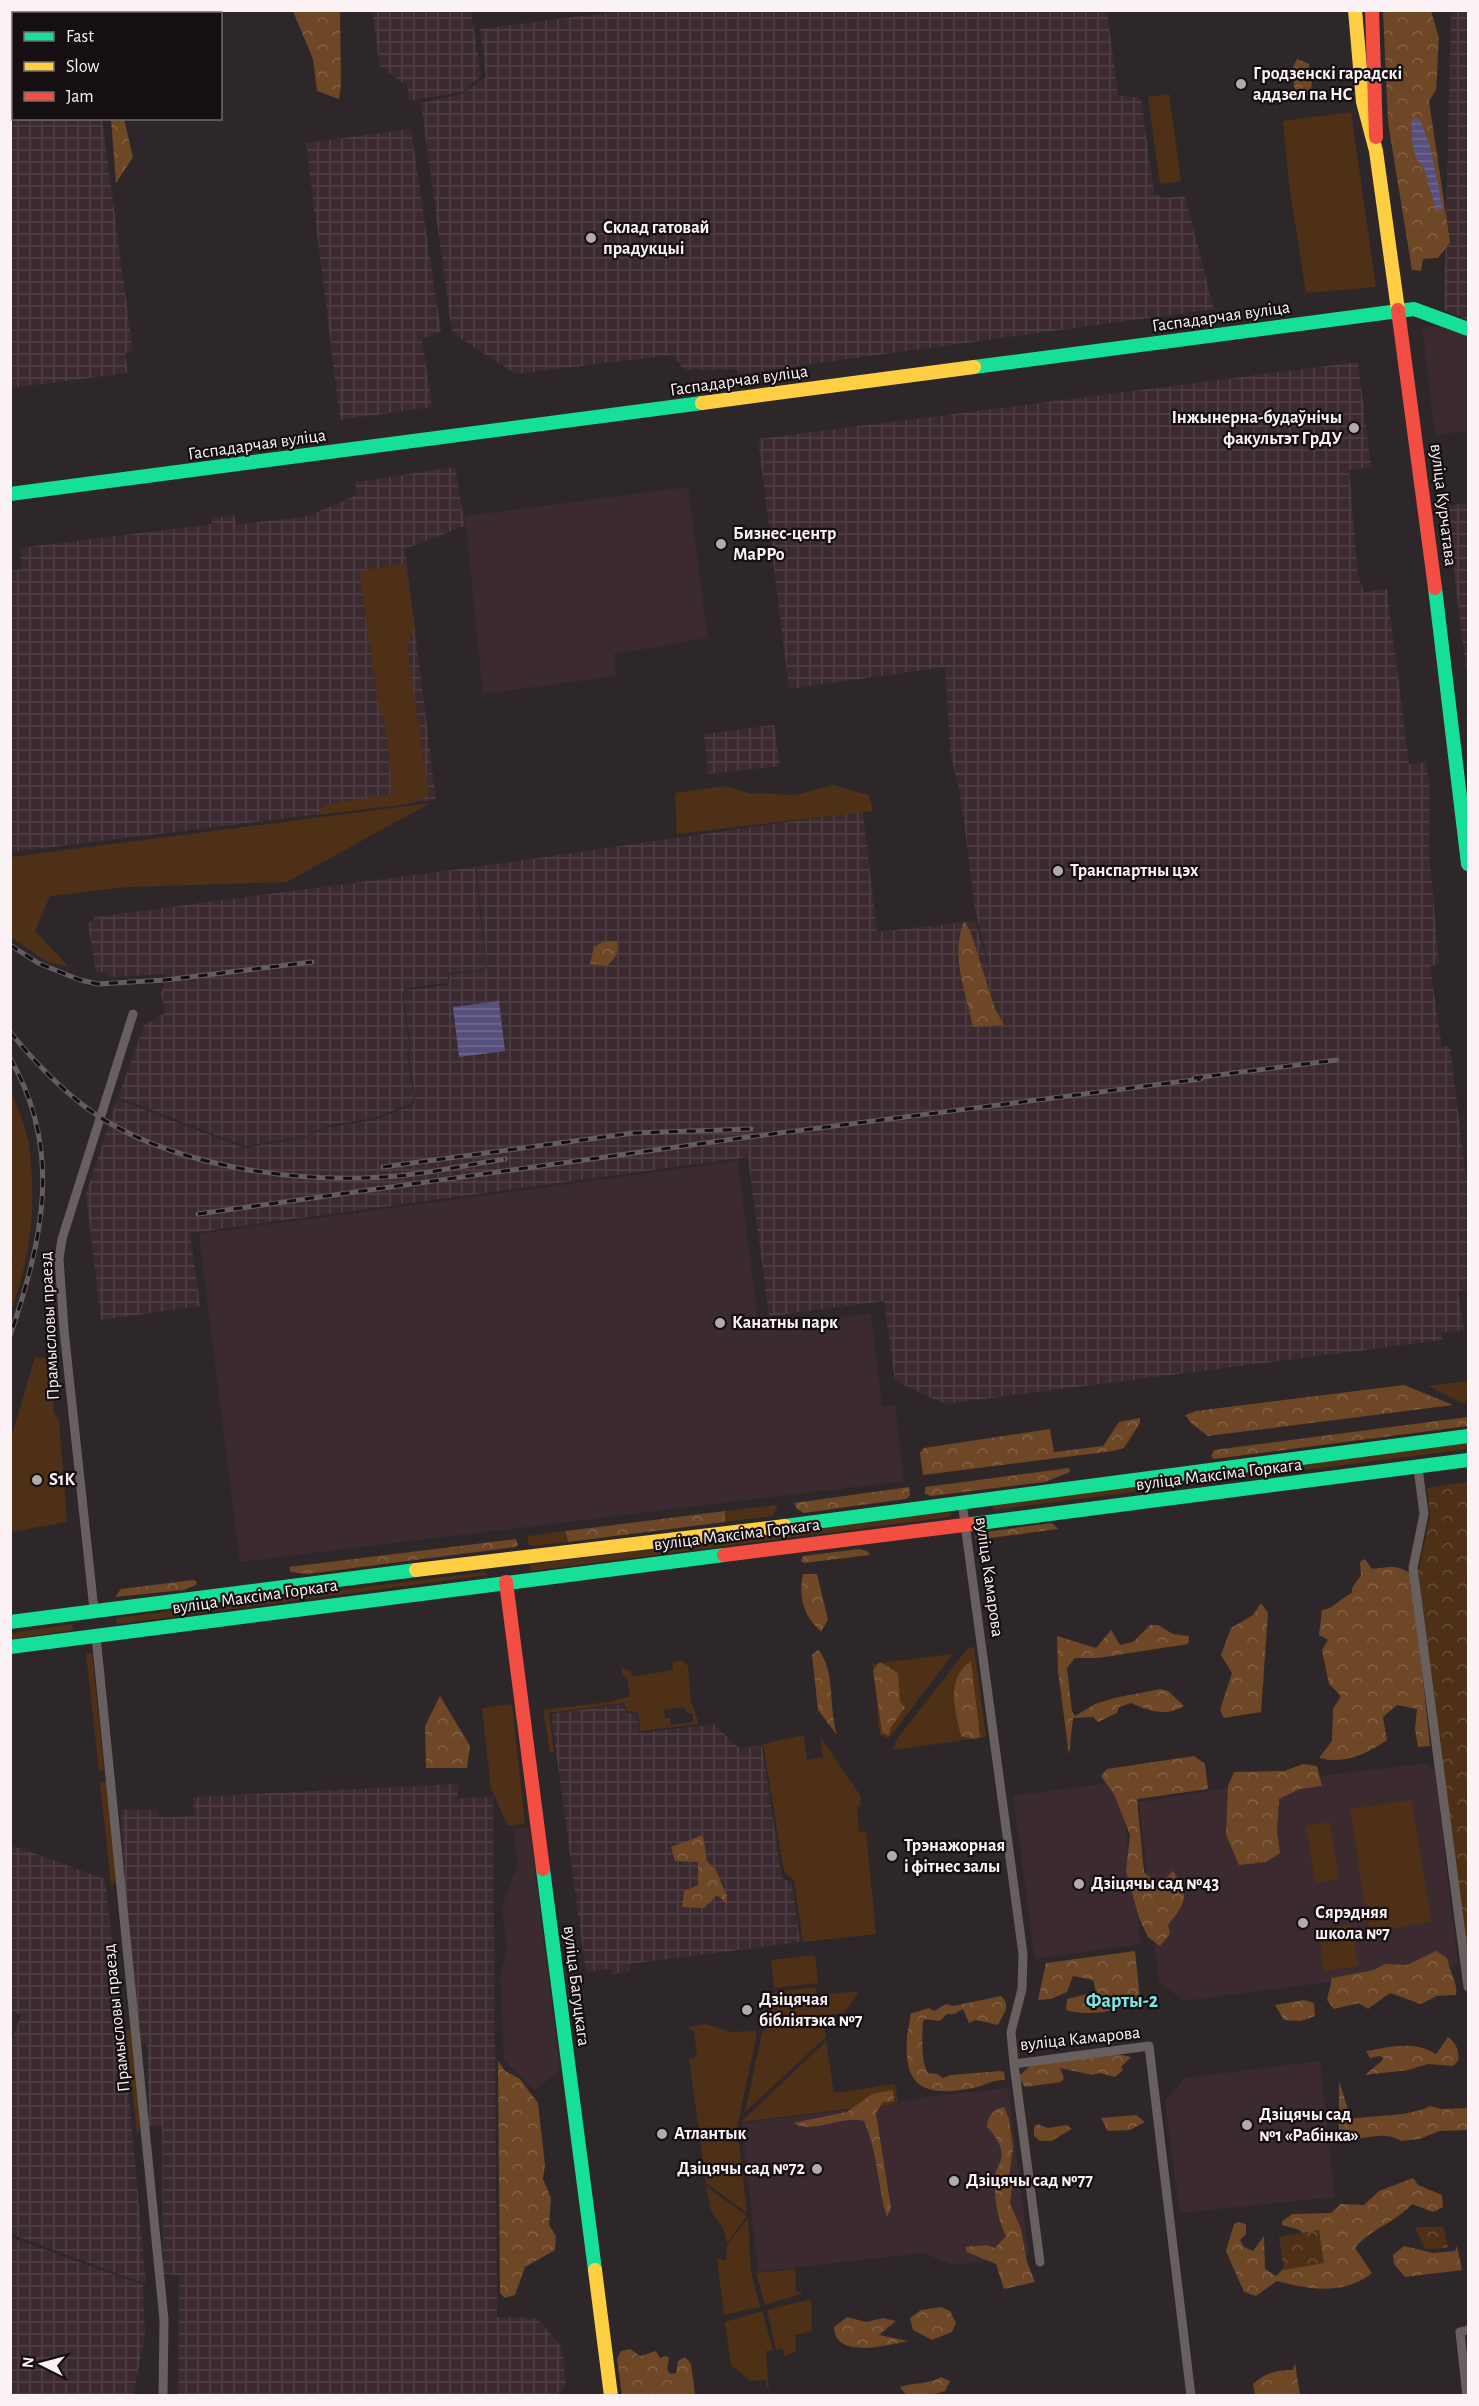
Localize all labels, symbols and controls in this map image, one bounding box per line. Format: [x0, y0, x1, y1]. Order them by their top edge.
legend [12, 12, 222, 120]
text: Fast [66, 28, 94, 46]
text: Slow [66, 58, 99, 76]
place label: Гродзенскі гарадскі аддзел па НС [1253, 65, 1402, 104]
marker: Гродзенскі гарадскі аддзел па НС [1234, 77, 1248, 91]
text: Jam [66, 88, 94, 106]
place label: Склад гатовай прадукцыі [603, 219, 709, 258]
marker: Склад гатовай прадукцыі [584, 231, 598, 245]
street label: Гаспадарчая вуліца [1151, 298, 1291, 336]
street label: Гаспадарчая вуліца [669, 362, 809, 400]
place label: Інжынерна-будаўнічы факультэт ГрДУ [1171, 409, 1342, 448]
marker: Інжынерна-будаўнічы факультэт ГрДУ [1347, 421, 1361, 435]
street label: Гаспадарчая вуліца [187, 426, 327, 464]
street label: вуліца Курчатава [1427, 443, 1459, 567]
place label: Бизнес-центр МаРРо [733, 525, 836, 564]
marker: Бизнес-центр МаРРо [714, 537, 728, 551]
place label: Транспартны цэх [1070, 862, 1199, 880]
marker: Транспартны цэх [1051, 864, 1065, 878]
street label: Прамысловы праезд [37, 1251, 63, 1401]
place label: Канатны парк [732, 1314, 838, 1332]
marker: Канатны парк [713, 1316, 727, 1330]
street label: вуліца Максіма Горкага [1135, 1456, 1303, 1494]
place label: S1K [49, 1471, 75, 1489]
marker: S1K [30, 1473, 44, 1487]
street label: вуліца Максіма Горкага [653, 1516, 821, 1554]
street label: вуліца Камарова [972, 1516, 1006, 1638]
street label: вуліца Максіма Горкага [171, 1576, 339, 1618]
place label: Трэнажорная і фітнес залы [904, 1837, 1005, 1876]
marker: Трэнажорная і фітнес залы [885, 1849, 899, 1863]
place label: Дзіцячы сад №43 [1091, 1875, 1219, 1893]
marker: Дзіцячы сад №43 [1072, 1877, 1086, 1891]
place label: Сярэдняя школа №7 [1315, 1904, 1390, 1943]
marker: Сярэдняя школа №7 [1296, 1916, 1310, 1930]
street label: вуліца Багуцкага [560, 1925, 592, 2047]
street label: Прамысловы праезд [100, 1943, 134, 2093]
place label: Дзіцячая бібліятэка №7 [759, 1991, 863, 2030]
district label: Фарты-2 [1086, 1991, 1158, 2011]
marker: Дзіцячая бібліятэка №7 [740, 2003, 754, 2017]
street label: вуліца Камарова [1019, 2024, 1141, 2054]
place label: Дзіцячы сад №1 «Рабінка» [1259, 2106, 1359, 2145]
marker: Дзіцячы сад №1 «Рабінка» [1240, 2118, 1254, 2132]
place label: Атлантык [674, 2125, 746, 2143]
marker: Атлантык [655, 2127, 669, 2141]
place label: Дзіцячы сад №72 [677, 2160, 806, 2178]
marker: Дзіцячы сад №72 [810, 2162, 824, 2176]
place label: Дзіцячы сад №77 [966, 2172, 1093, 2190]
marker: Дзіцячы сад №77 [947, 2174, 961, 2188]
north arrow [12, 2334, 72, 2394]
text: N [20, 2356, 37, 2369]

